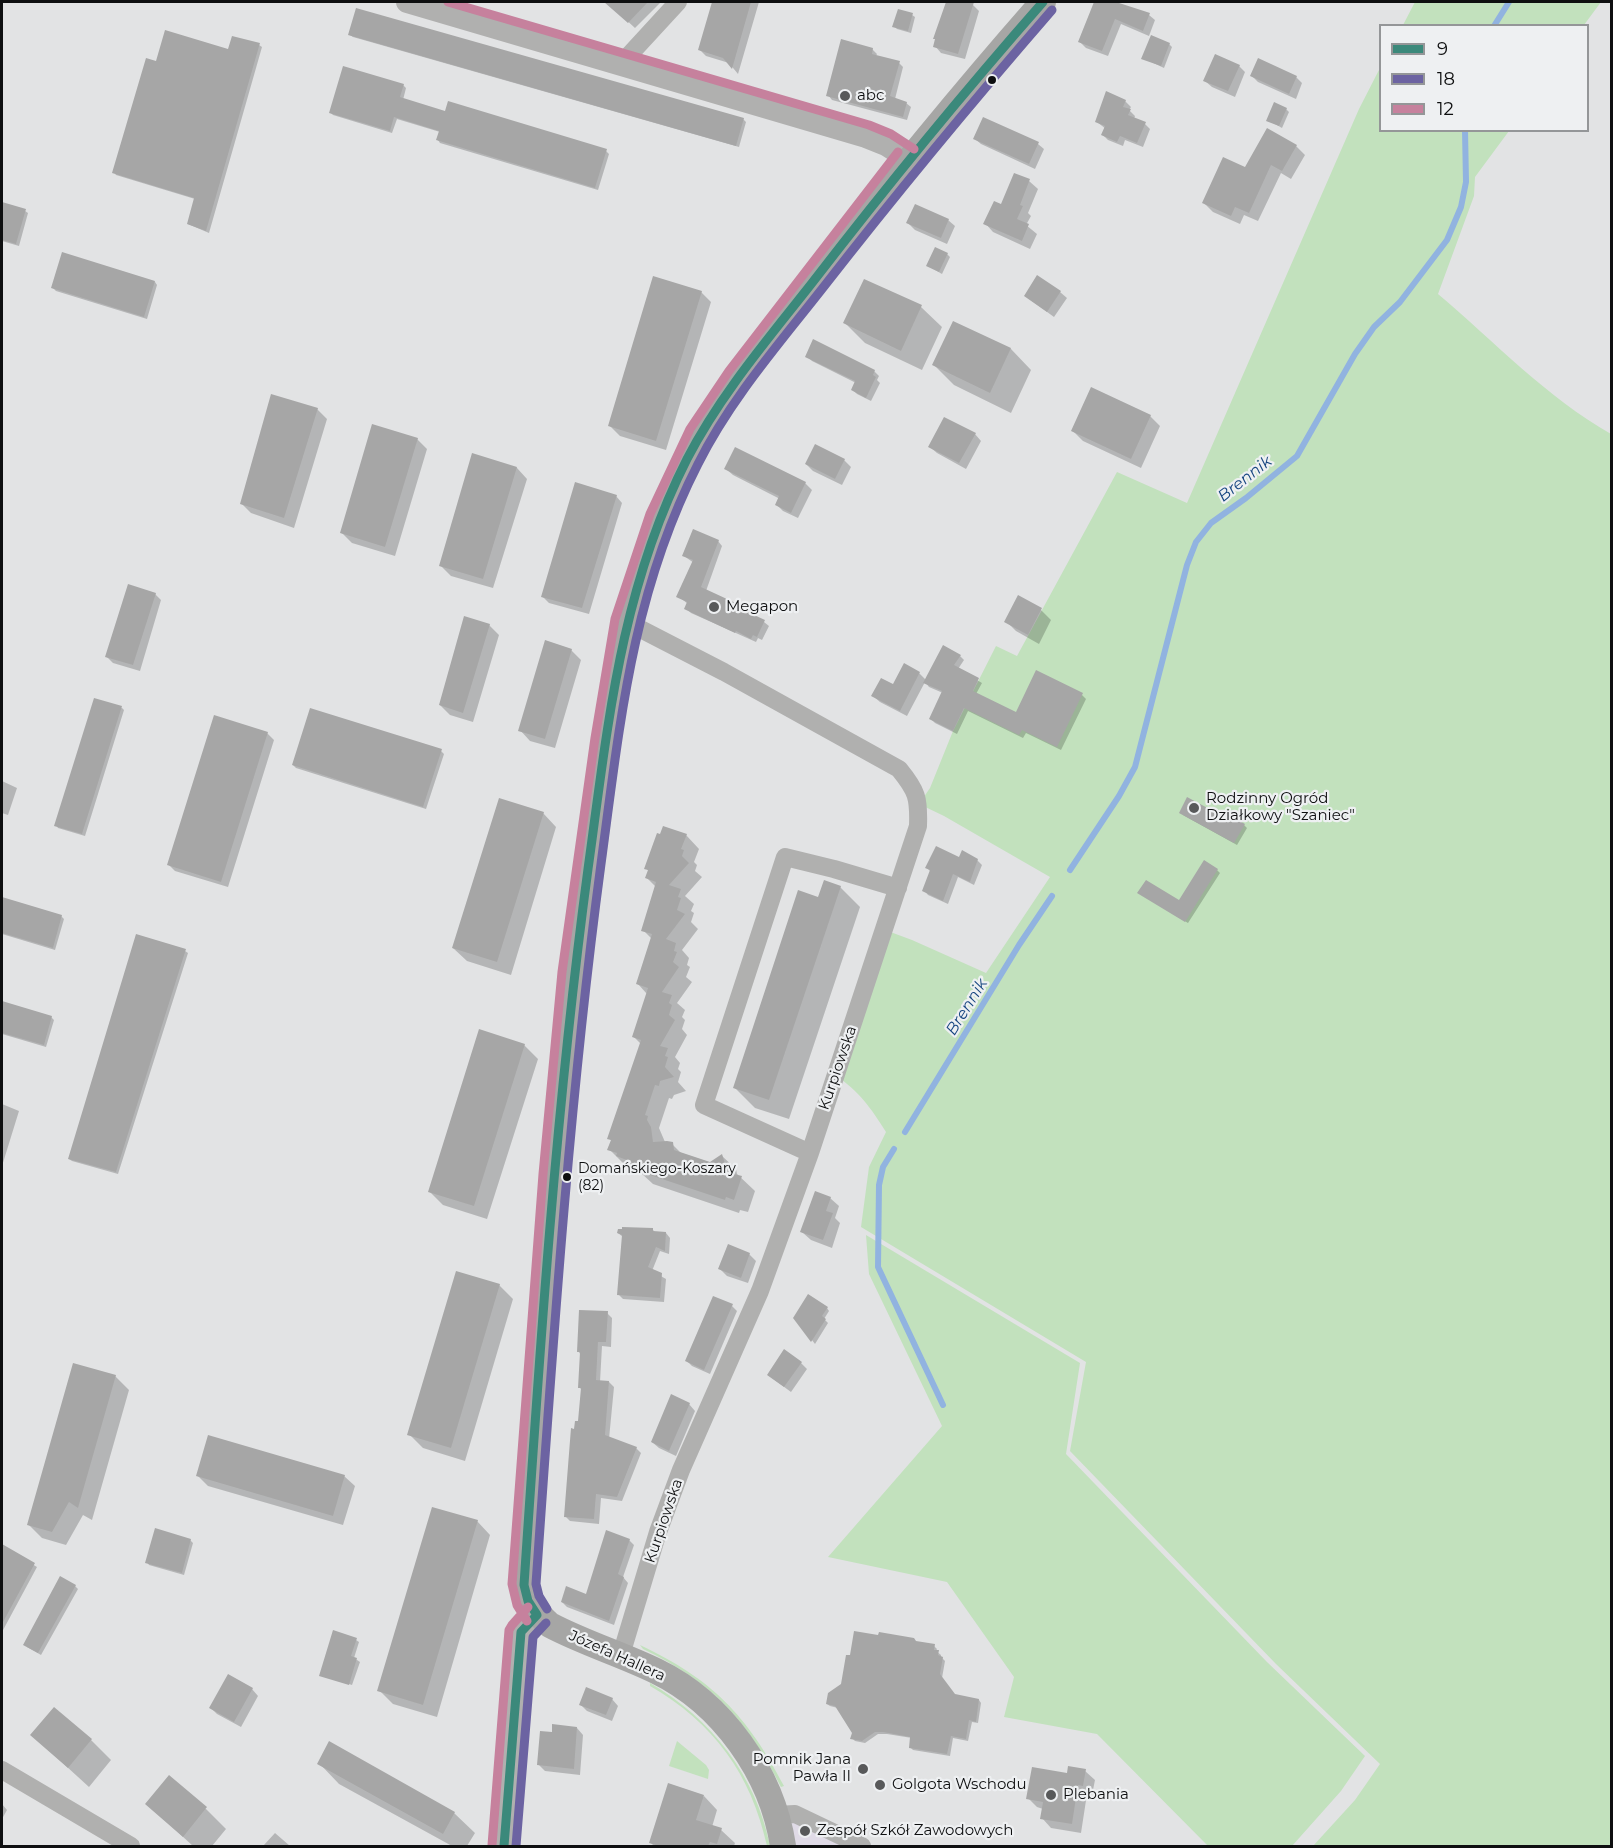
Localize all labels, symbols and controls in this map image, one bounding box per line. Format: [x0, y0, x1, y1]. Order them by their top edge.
legend [1379, 24, 1589, 132]
text: 9 [1437, 38, 1448, 60]
text: 18 [1437, 68, 1455, 90]
unlabelled marker [986, 74, 998, 86]
place label: abc [857, 87, 884, 105]
marker: abc [838, 89, 852, 103]
text: 12 [1437, 98, 1454, 120]
water label: Brennik [1214, 452, 1276, 506]
place label: Megapon [726, 598, 798, 616]
marker: Megapon [707, 600, 721, 614]
place label: Rodzinny Ogród Działkowy "Szaniec" [1206, 790, 1355, 825]
marker: Rodzinny Ogród Działkowy "Szaniec" [1187, 801, 1201, 815]
water label: Brennik [942, 975, 992, 1039]
street label: Kurpiowska [815, 1024, 861, 1112]
place label: Domańskiego-Koszary (82) [578, 1161, 736, 1194]
marker: Domańskiego-Koszary (82) [561, 1171, 573, 1183]
street label: Kurpiowska [641, 1477, 687, 1565]
street label: Józefa Hallera [566, 1627, 668, 1685]
place label: Pomnik Jana Pawła II [753, 1751, 851, 1786]
marker: Pomnik Jana Pawła II [856, 1762, 870, 1776]
place label: Golgota Wschodu [892, 1776, 1027, 1794]
marker: Golgota Wschodu [873, 1778, 887, 1792]
place label: Plebania [1063, 1786, 1129, 1804]
marker: Plebania [1044, 1788, 1058, 1802]
place label: Zespół Szkół Zawodowych [817, 1822, 1013, 1840]
marker: Zespół Szkół Zawodowych [798, 1824, 812, 1838]

